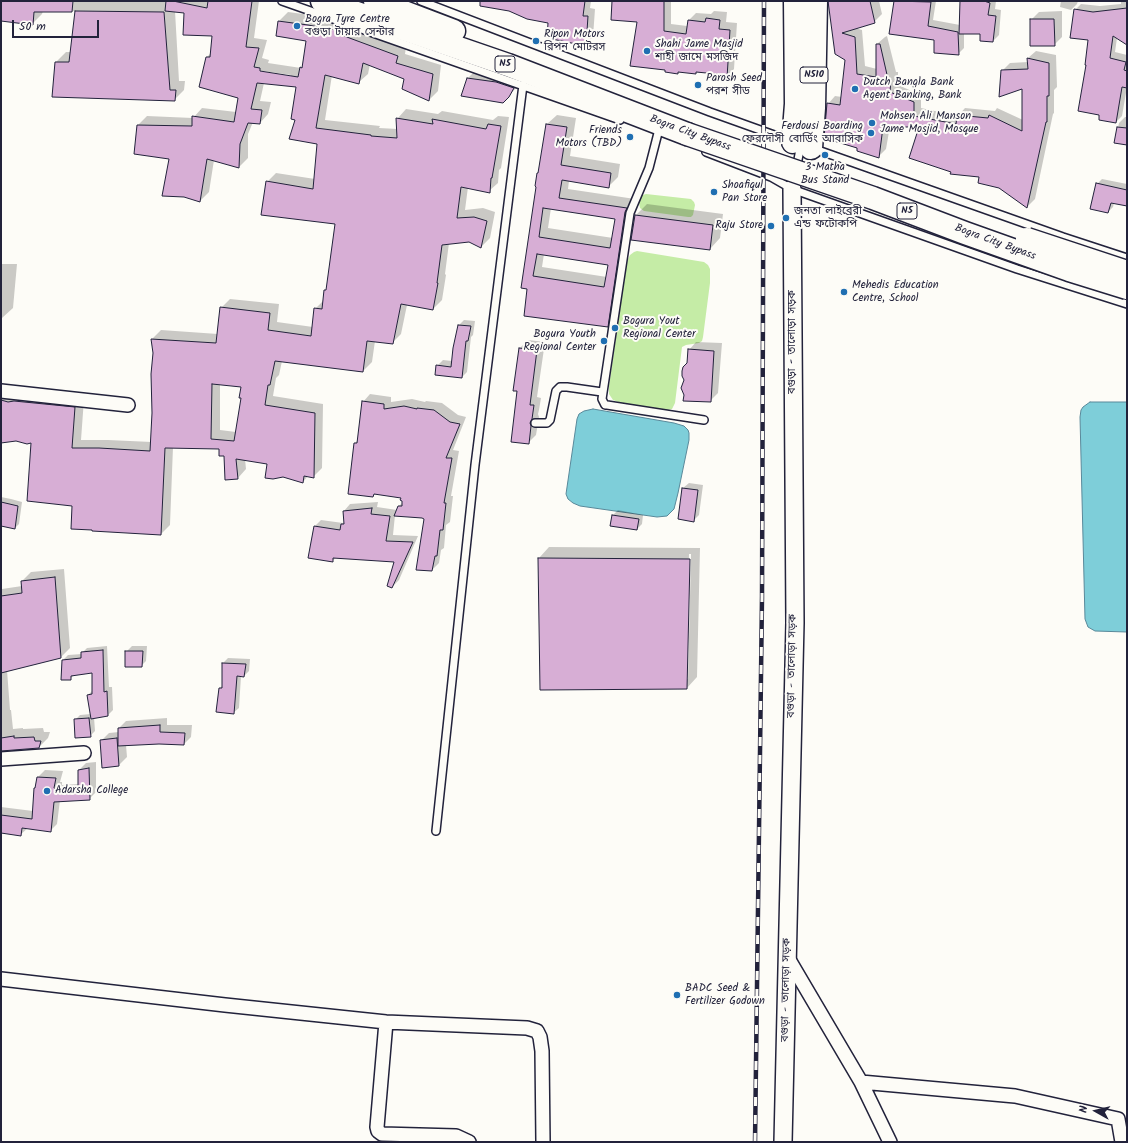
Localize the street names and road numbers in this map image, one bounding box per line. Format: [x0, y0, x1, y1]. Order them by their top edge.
road number: N5 [495, 56, 515, 72]
road number: N510 [800, 67, 828, 83]
street label: Bogra City Bypass [648, 113, 732, 155]
road number: N5 [897, 203, 917, 219]
street label: Bogra City Bypass [953, 222, 1037, 264]
street label: বগুড়া - তালোড়া সড়ক [786, 290, 800, 394]
street label: বগুড়া - তালোড়া সড়ক [785, 614, 801, 718]
street label: বগুড়া - তালোড়া সড়ক [779, 938, 795, 1042]

